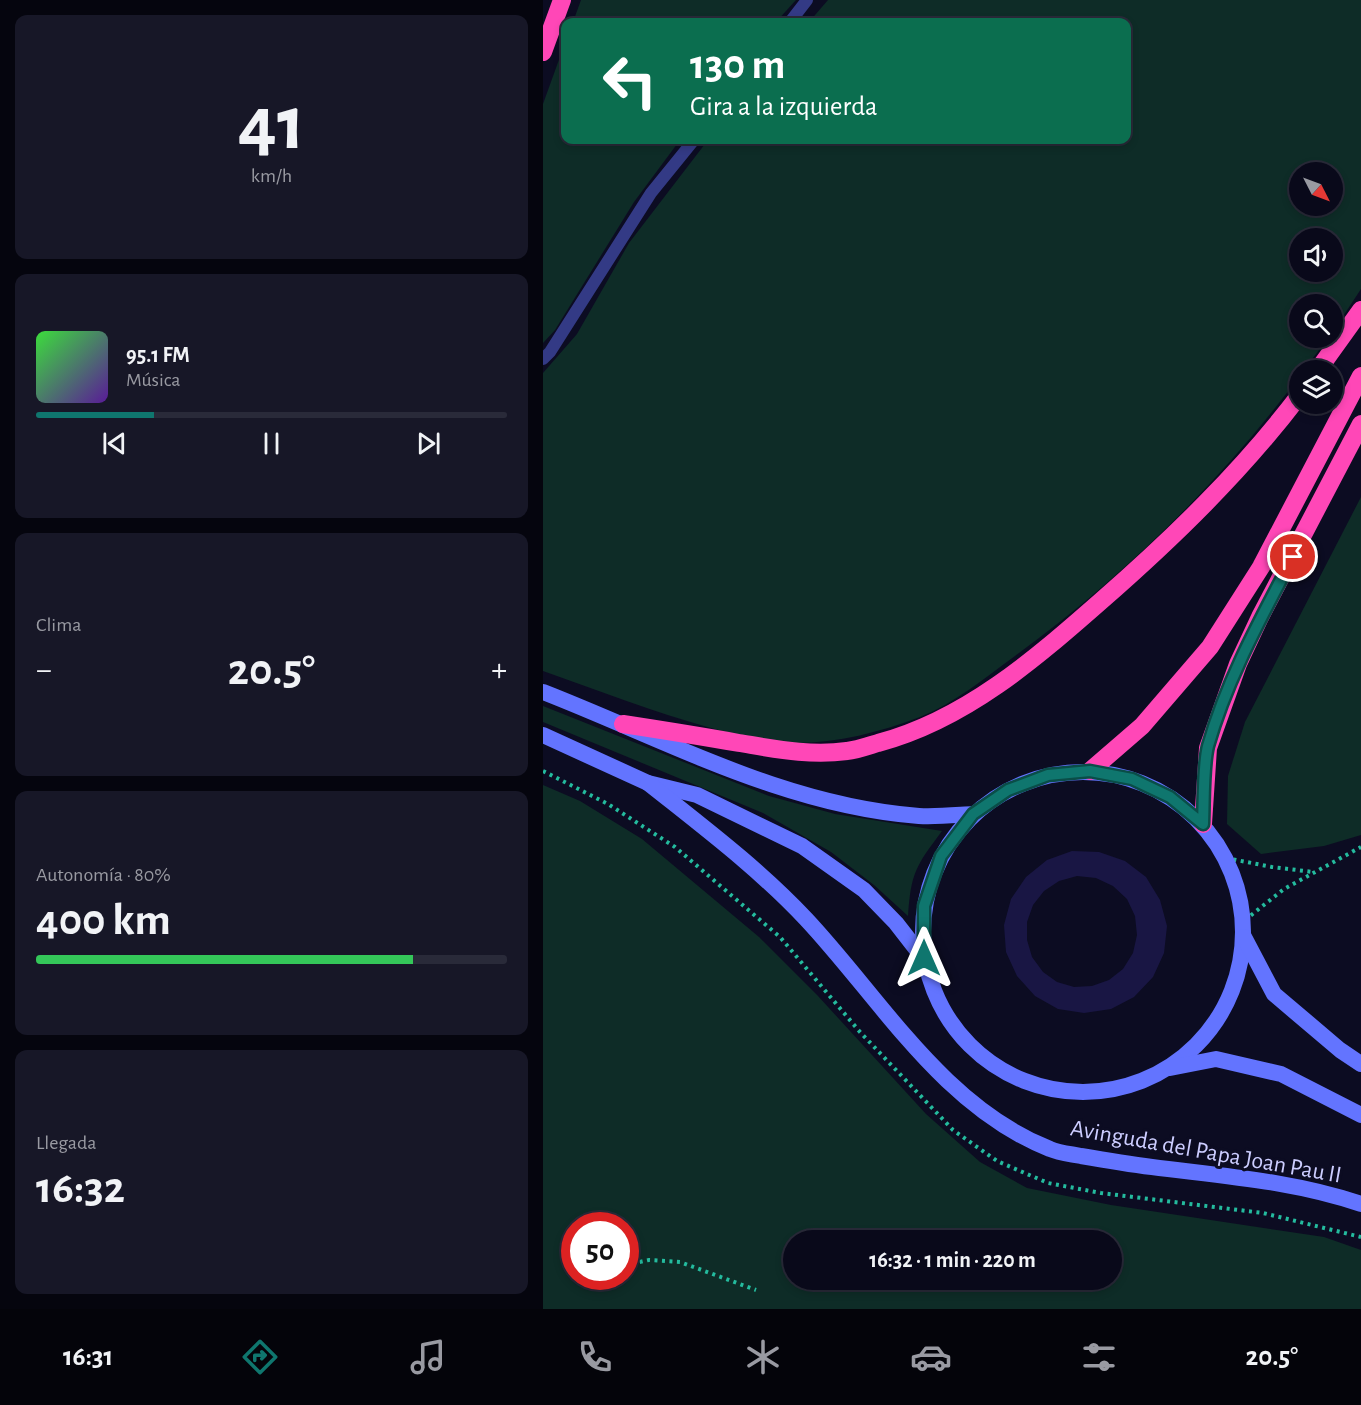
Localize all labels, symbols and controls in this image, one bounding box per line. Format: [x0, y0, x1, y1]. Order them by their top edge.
icon: left [591, 42, 669, 120]
text: 130 m [690, 44, 785, 86]
text: 41 [238, 86, 305, 164]
text: Gira a la izquierda [690, 93, 878, 120]
north arrow [1289, 162, 1343, 216]
map controls [1289, 162, 1343, 414]
text: km/h [251, 166, 292, 186]
button: sound [1289, 228, 1343, 282]
button: search [1289, 294, 1343, 348]
text: 95.1 FM [126, 344, 190, 366]
button: layers [1289, 360, 1343, 414]
text: Música [126, 370, 181, 390]
icon: previous [98, 427, 131, 460]
icon: pause [255, 427, 288, 460]
icon: next [412, 427, 445, 460]
pin [1267, 531, 1318, 582]
icon: arrive [1276, 540, 1309, 573]
text: Clima [36, 615, 81, 635]
text: 20.5° [228, 648, 315, 693]
text: − [36, 654, 52, 687]
text: + [491, 654, 507, 687]
text: Autonomía · 80% [36, 865, 171, 885]
text: 400 km [36, 898, 171, 943]
position arrow [892, 926, 956, 990]
street label: Avinguda del Papa Joan Pau II [1069, 1116, 1343, 1188]
text: Llegada [36, 1133, 97, 1153]
text: 16:32 [36, 1166, 125, 1211]
speed limit sign: 50 [561, 1212, 639, 1290]
text: 16:32 · 1 min · 220 m [869, 1249, 1036, 1271]
icon: directions [239, 1336, 281, 1378]
icon: music [407, 1336, 449, 1378]
icon: phone [574, 1336, 616, 1378]
icon: climate [742, 1336, 784, 1378]
icon: car [910, 1336, 952, 1378]
icon: filters [1078, 1336, 1120, 1378]
text: 16:31 [63, 1343, 113, 1370]
text: 20.5° [1246, 1343, 1298, 1370]

